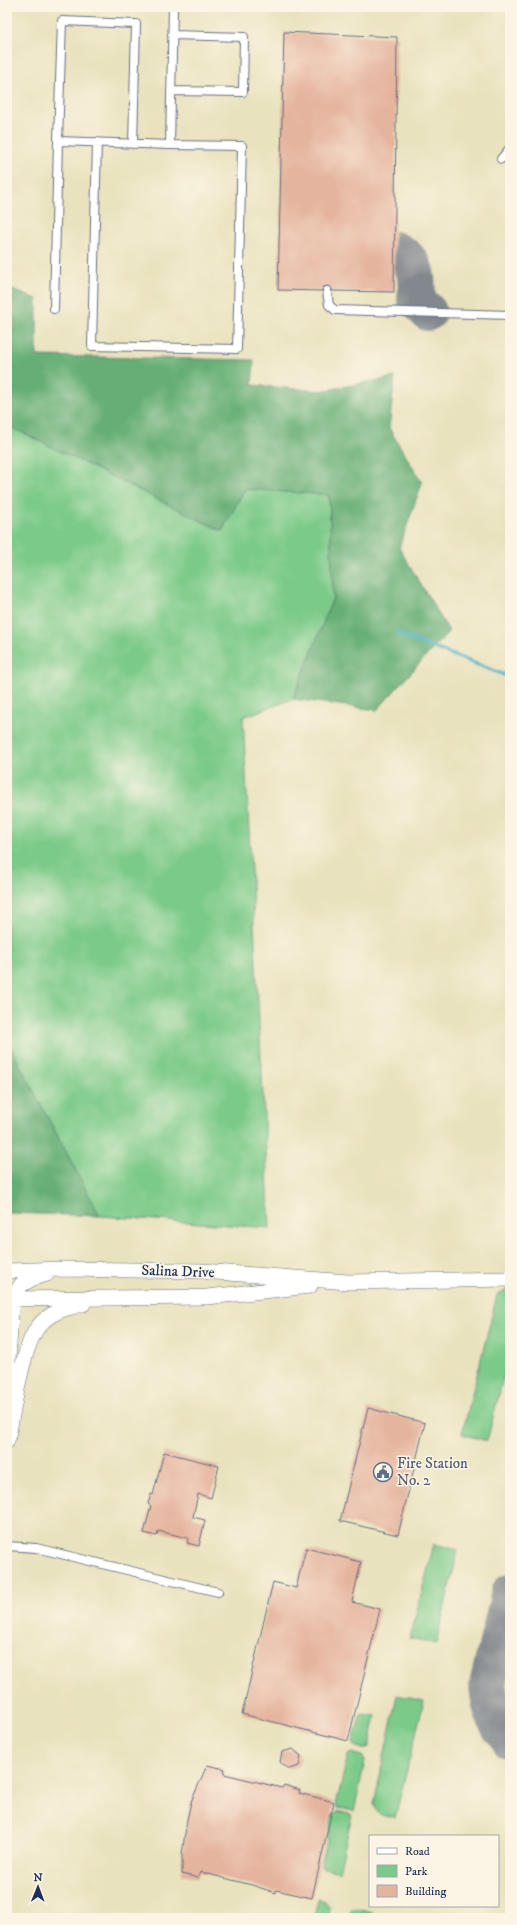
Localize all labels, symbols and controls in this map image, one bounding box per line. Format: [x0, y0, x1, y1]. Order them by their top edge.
street label: Salina Drive [141, 1261, 215, 1282]
place label: Fire Station No. 2 [397, 1454, 468, 1490]
public building icon: Fire Station No. 2 [372, 1461, 394, 1483]
legend [369, 1835, 499, 1907]
text: Road [405, 1844, 430, 1859]
text: Park [405, 1864, 427, 1879]
north arrow [18, 1867, 58, 1907]
text: N [34, 1871, 43, 1885]
text: Building [405, 1884, 446, 1899]

